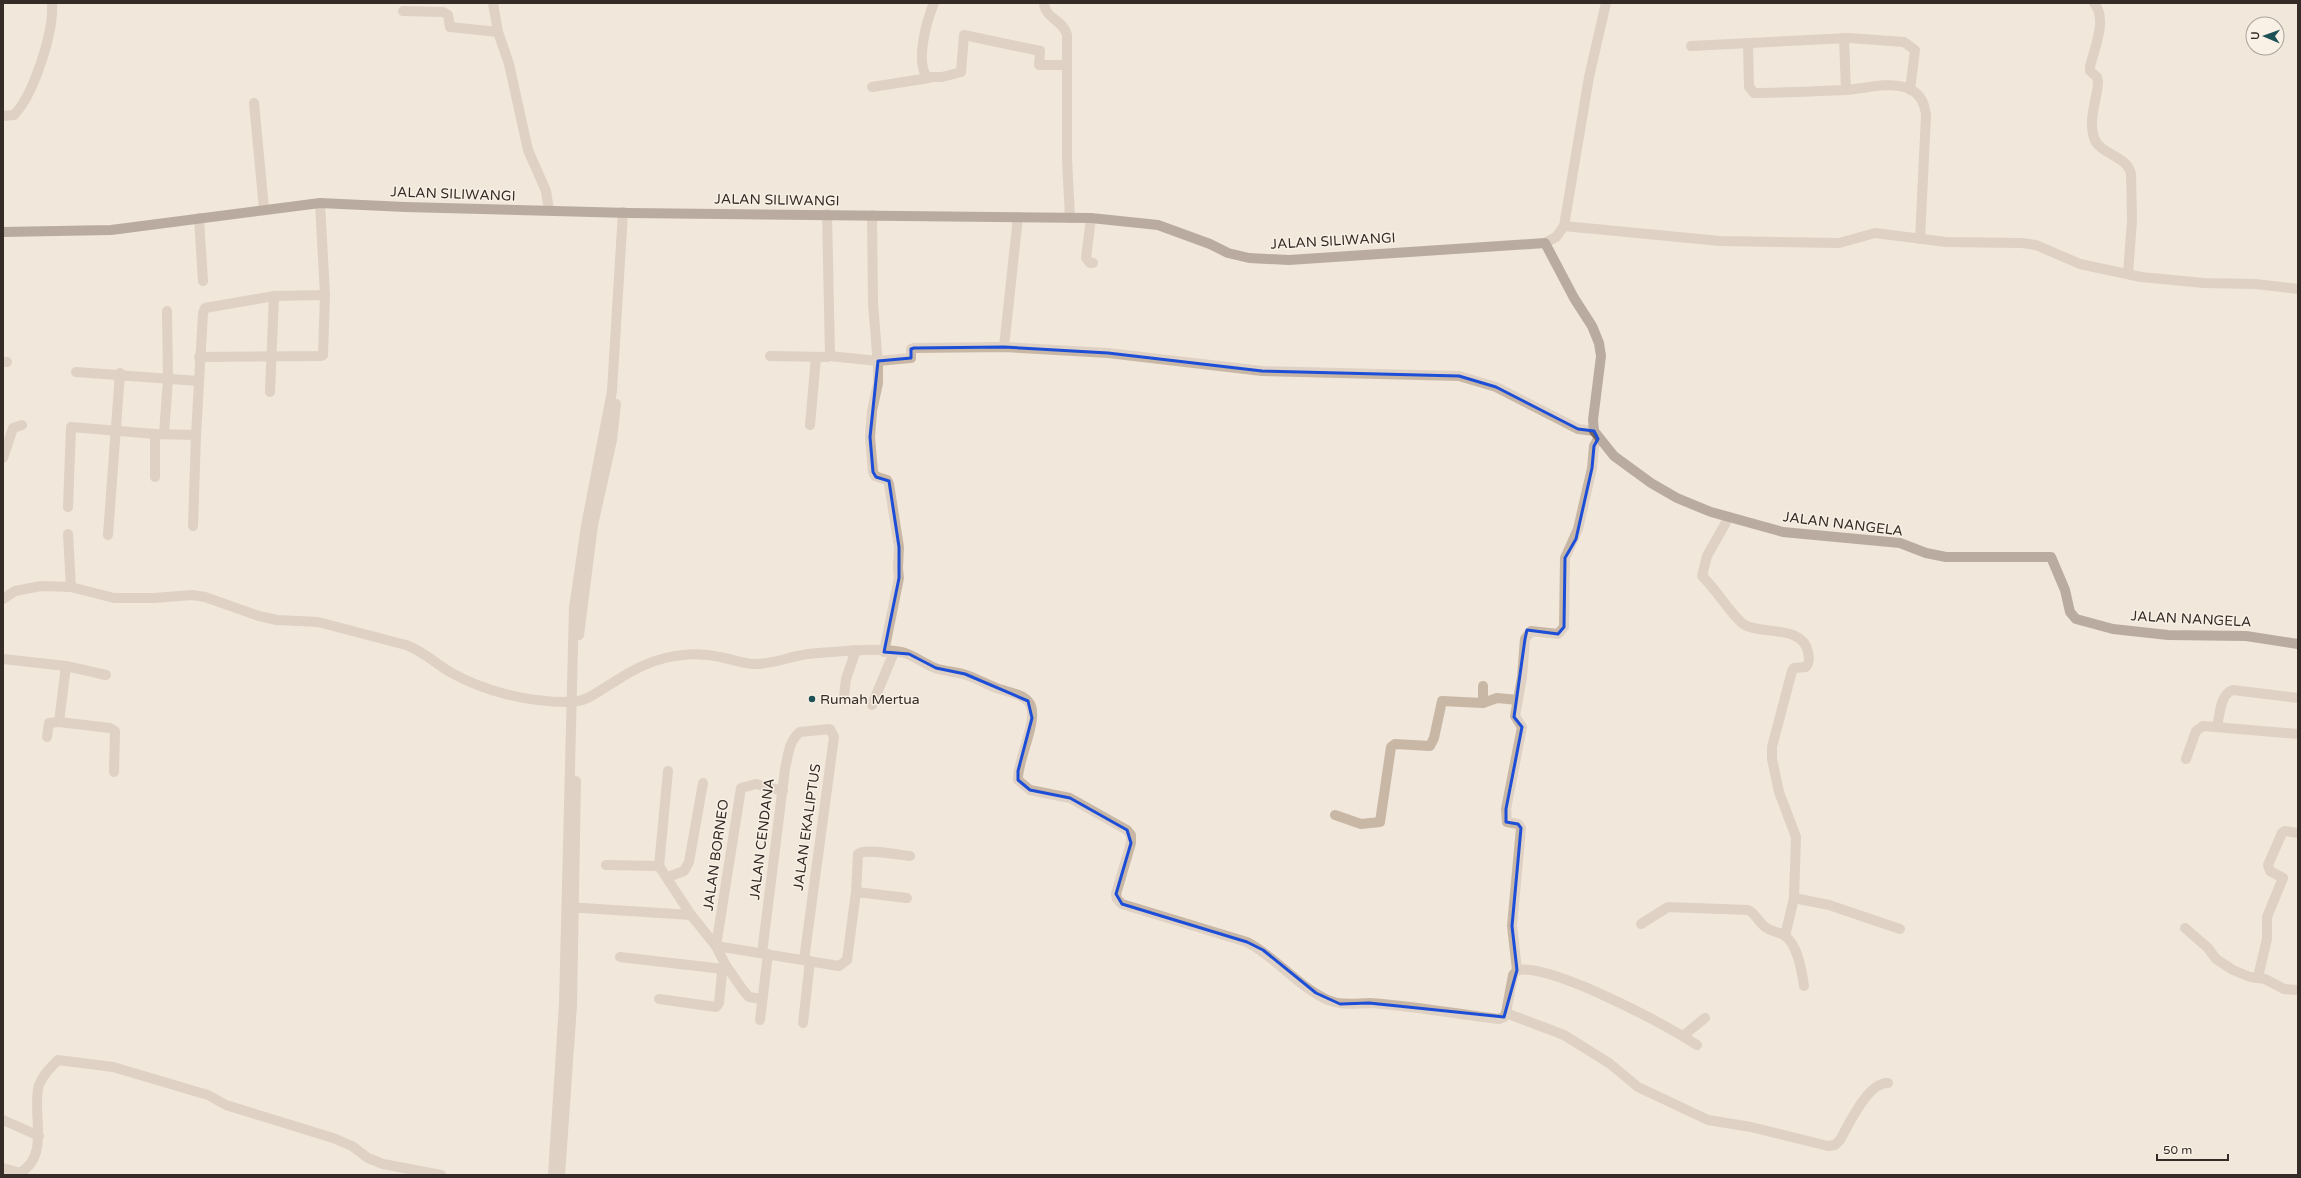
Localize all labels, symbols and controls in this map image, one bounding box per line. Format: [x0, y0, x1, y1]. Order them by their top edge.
north arrow [2245, 16, 2285, 56]
text: U [2249, 31, 2262, 40]
street label: JALAN SILIWANGI [390, 183, 516, 205]
street label: JALAN SILIWANGI [714, 190, 840, 210]
street label: JALAN SILIWANGI [1270, 229, 1396, 253]
street label: JALAN NANGELA [1782, 508, 1904, 540]
street label: JALAN NANGELA [2130, 607, 2252, 631]
place label: Rumah Mertua [820, 691, 920, 708]
marker: Rumah Mertua [807, 694, 817, 704]
street label: JALAN EKALIPTUS [790, 762, 824, 891]
street label: JALAN CENDANA [746, 777, 778, 901]
street label: JALAN BORNEO [700, 798, 732, 912]
scale bar [2157, 1136, 2228, 1162]
text: 50 m [2163, 1143, 2192, 1157]

